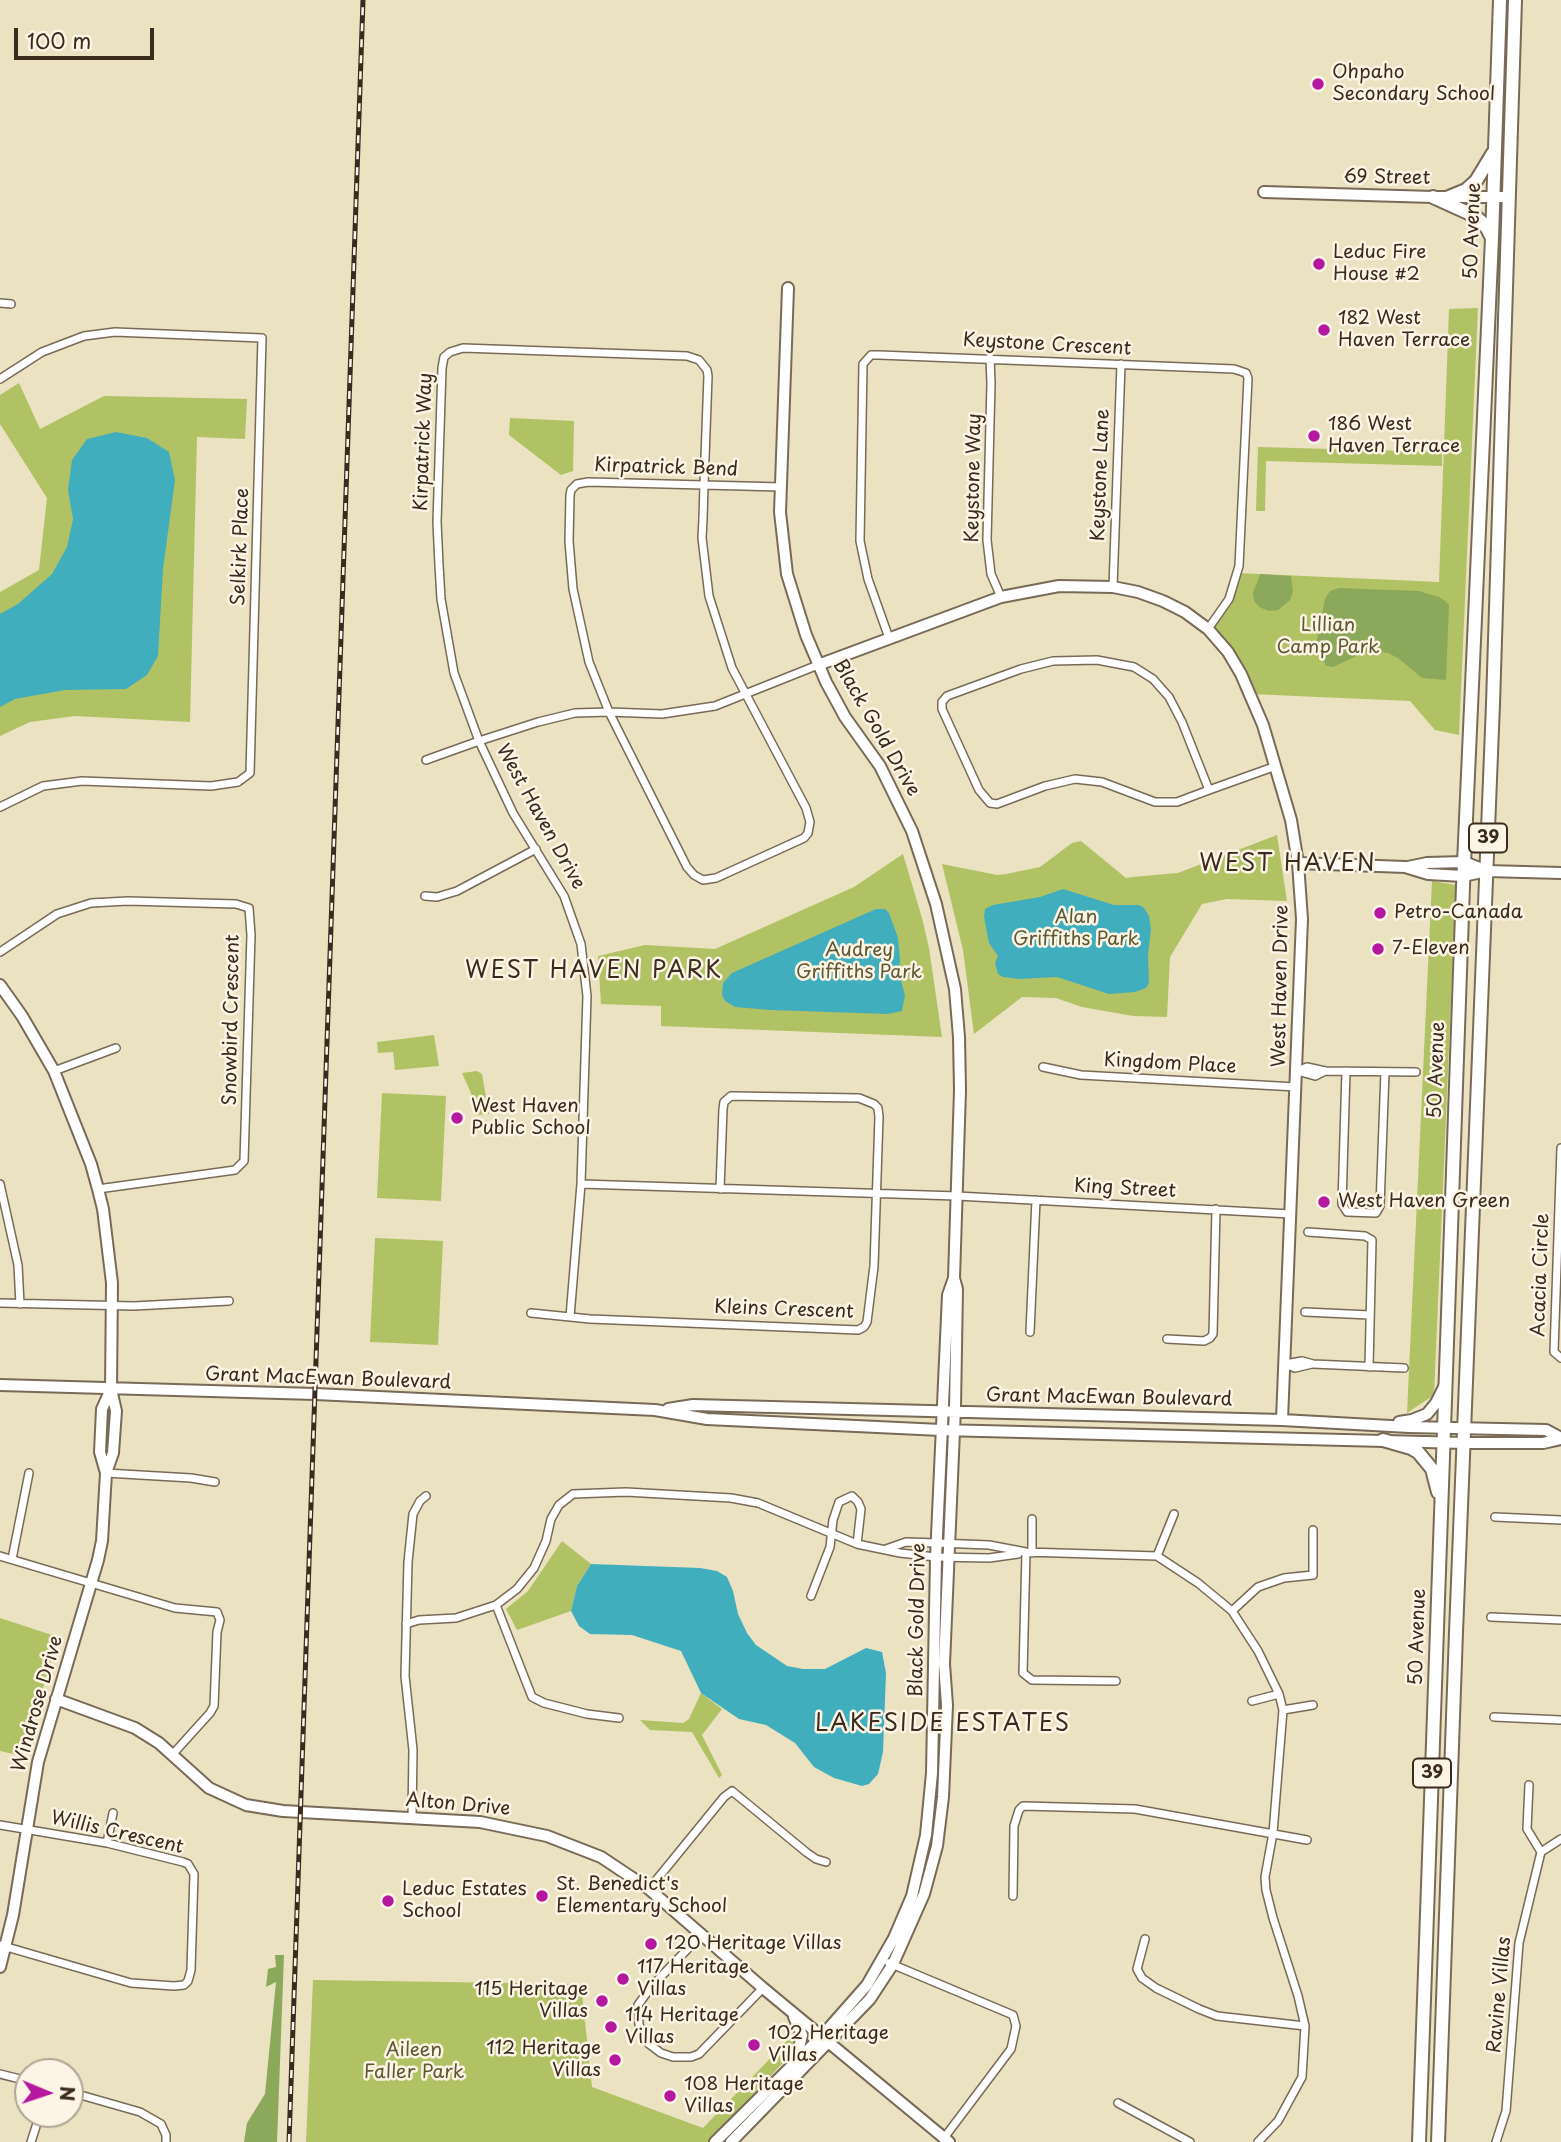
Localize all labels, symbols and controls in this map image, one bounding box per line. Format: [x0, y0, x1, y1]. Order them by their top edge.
scale bar [18, 14, 158, 58]
text: 100 m [27, 24, 91, 56]
place label: Ohpaho Secondary School [1332, 62, 1495, 106]
marker: Ohpaho Secondary School [1310, 76, 1326, 92]
street label: 69 Street [1343, 166, 1431, 190]
street label: 50 Avenue [1460, 182, 1486, 280]
place label: Leduc Fire House #2 [1333, 242, 1426, 286]
marker: Leduc Fire House #2 [1311, 256, 1327, 272]
place label: 182 West Haven Terrace [1338, 308, 1470, 352]
marker: 182 West Haven Terrace [1316, 322, 1332, 338]
street label: Keystone Crescent [962, 329, 1132, 361]
street label: Kirpatrick Way [410, 372, 438, 512]
street label: Keystone Lane [1087, 408, 1115, 542]
street label: Keystone Way [961, 413, 987, 543]
place label: 186 West Haven Terrace [1328, 414, 1460, 458]
marker: 186 West Haven Terrace [1306, 428, 1322, 444]
street label: Kirpatrick Bend [594, 454, 738, 482]
street label: Selkirk Place [228, 488, 254, 606]
park label: Lillian Camp Park [1276, 615, 1380, 659]
street label: Black Gold Drive [828, 656, 924, 800]
street label: West Haven Drive [491, 740, 589, 894]
road number: 39 [1469, 824, 1507, 852]
district label: WEST HAVEN [1200, 851, 1376, 879]
place label: Petro-Canada [1394, 902, 1523, 924]
street label: West Haven Drive [1268, 905, 1294, 1067]
marker: Petro-Canada [1372, 905, 1388, 921]
park label: Alan Griffiths Park [1013, 907, 1139, 951]
street label: Snowbird Crescent [219, 934, 245, 1106]
place label: 7-Eleven [1392, 938, 1470, 960]
park label: Audrey Griffiths Park [796, 940, 922, 984]
marker: 7-Eleven [1370, 941, 1386, 957]
district label: WEST HAVEN PARK [466, 958, 722, 986]
street label: 50 Avenue [1424, 1021, 1450, 1119]
street label: Kingdom Place [1103, 1049, 1237, 1079]
place label: West Haven Public School [471, 1096, 591, 1140]
marker: West Haven Public School [449, 1110, 465, 1126]
street label: King Street [1073, 1175, 1177, 1203]
place label: West Haven Green [1338, 1191, 1510, 1213]
marker: West Haven Green [1316, 1194, 1332, 1210]
street label: Acacia Circle [1527, 1213, 1555, 1337]
street label: Kleins Crescent [714, 1296, 854, 1324]
street label: Grant MacEwan Boulevard [204, 1363, 452, 1395]
street label: Grant MacEwan Boulevard [986, 1384, 1232, 1412]
street label: Black Gold Drive [905, 1543, 931, 1697]
street label: 50 Avenue [1405, 1588, 1431, 1686]
street label: Windrose Drive [8, 1633, 68, 1775]
district label: LAKESIDE ESTATES [817, 1711, 1069, 1739]
road number: 39 [1413, 1758, 1451, 1788]
street label: Alton Drive [405, 1789, 511, 1821]
street label: Willis Crescent [48, 1807, 186, 1859]
place label: St. Benedict's Elementary School [556, 1874, 727, 1918]
place label: Leduc Estates School [402, 1879, 527, 1923]
marker: St. Benedict's Elementary School [534, 1888, 550, 1904]
marker: Leduc Estates School [380, 1893, 396, 1909]
place label: 120 Heritage Villas [665, 1933, 841, 1955]
marker: 120 Heritage Villas [643, 1936, 659, 1952]
street label: Ravine Villas [1484, 1936, 1516, 2054]
place label: 117 Heritage Villas [637, 1957, 749, 2001]
marker: 117 Heritage Villas [615, 1971, 631, 1987]
place label: 115 Heritage Villas [474, 1979, 588, 2023]
marker: 115 Heritage Villas [594, 1993, 610, 2009]
place label: 114 Heritage Villas [625, 2005, 739, 2049]
marker: 114 Heritage Villas [603, 2019, 619, 2035]
place label: 102 Heritage Villas [768, 2023, 889, 2067]
marker: 102 Heritage Villas [746, 2037, 762, 2053]
place label: 112 Heritage Villas [486, 2038, 601, 2082]
park label: Aileen Faller Park [364, 2040, 464, 2084]
marker: 112 Heritage Villas [607, 2052, 623, 2068]
north arrow [14, 2058, 84, 2128]
place label: 108 Heritage Villas [684, 2074, 804, 2118]
text: N [54, 2086, 82, 2102]
marker: 108 Heritage Villas [662, 2088, 678, 2104]

